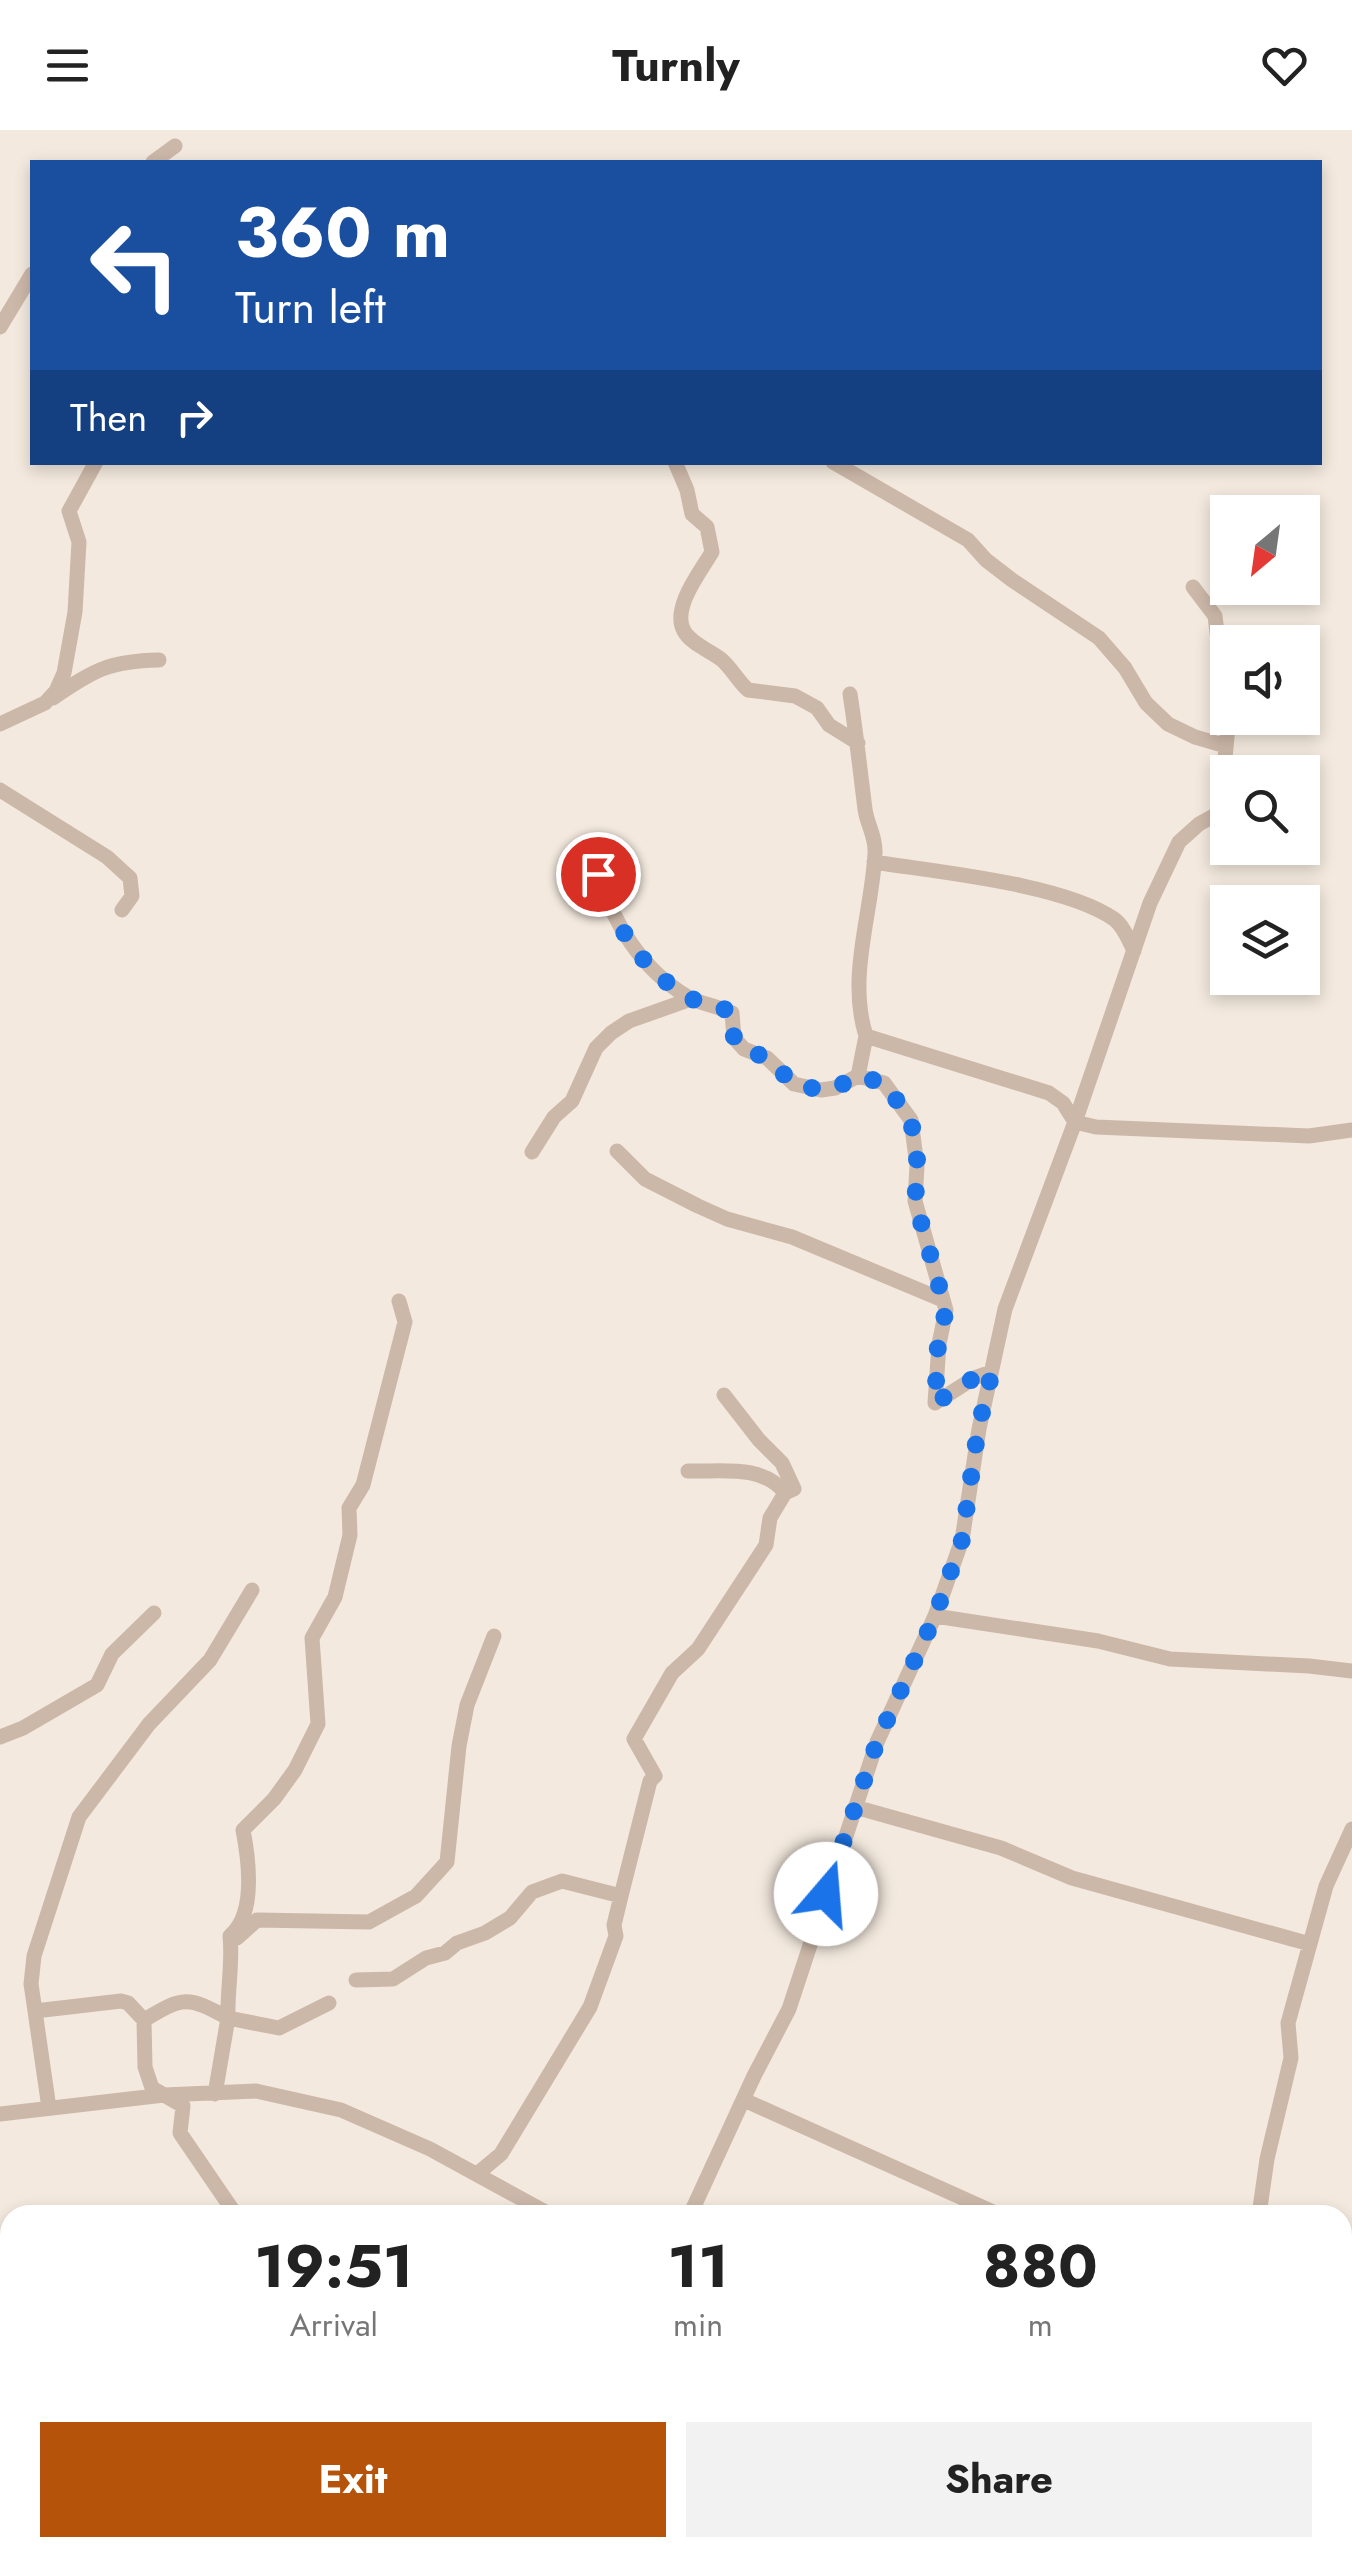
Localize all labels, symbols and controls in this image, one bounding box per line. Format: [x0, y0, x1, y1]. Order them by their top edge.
text: Turnly [612, 33, 740, 98]
icon: menu [40, 38, 95, 93]
icon: heart [1257, 38, 1312, 93]
text: 360 m [235, 182, 450, 283]
icon: left [70, 200, 200, 330]
text: Turn left [235, 275, 386, 340]
text: Then [70, 390, 147, 445]
icon: right [167, 390, 222, 445]
north arrow [1210, 495, 1320, 605]
map controls [1210, 495, 1320, 995]
button: sound [1210, 625, 1320, 735]
button: search [1210, 755, 1320, 865]
pin [556, 832, 641, 917]
icon: arrive [571, 847, 626, 902]
button: layers [1210, 885, 1320, 995]
position arrow [774, 1842, 878, 1946]
text: 19:51 [254, 2223, 413, 2310]
text: 11 [668, 2223, 729, 2310]
text: 880 [983, 2223, 1098, 2310]
text: Arrival [290, 2302, 378, 2348]
text: min [673, 2302, 723, 2348]
text: m [1028, 2302, 1053, 2348]
button: Exit [40, 2422, 666, 2537]
button: Share [686, 2422, 1312, 2537]

